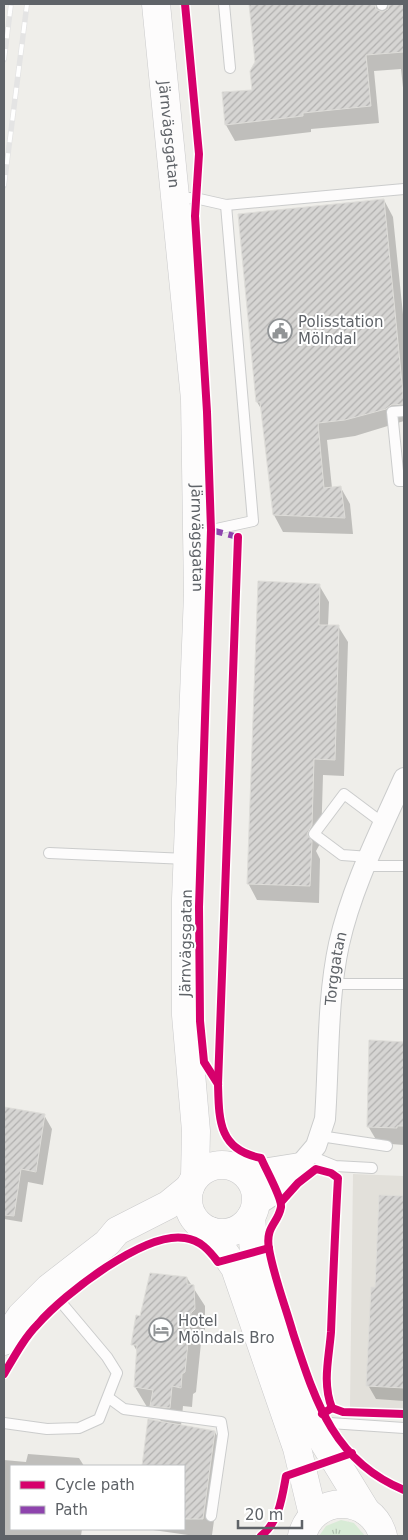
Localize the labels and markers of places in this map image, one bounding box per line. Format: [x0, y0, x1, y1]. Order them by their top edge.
place label: Polisstation Mölndal [298, 313, 383, 348]
public building icon: Polisstation Mölndal [267, 318, 293, 344]
place label: Hotel Mölndals Bro [178, 1312, 275, 1347]
hotel icon: Hotel Mölndals Bro [148, 1317, 174, 1343]

